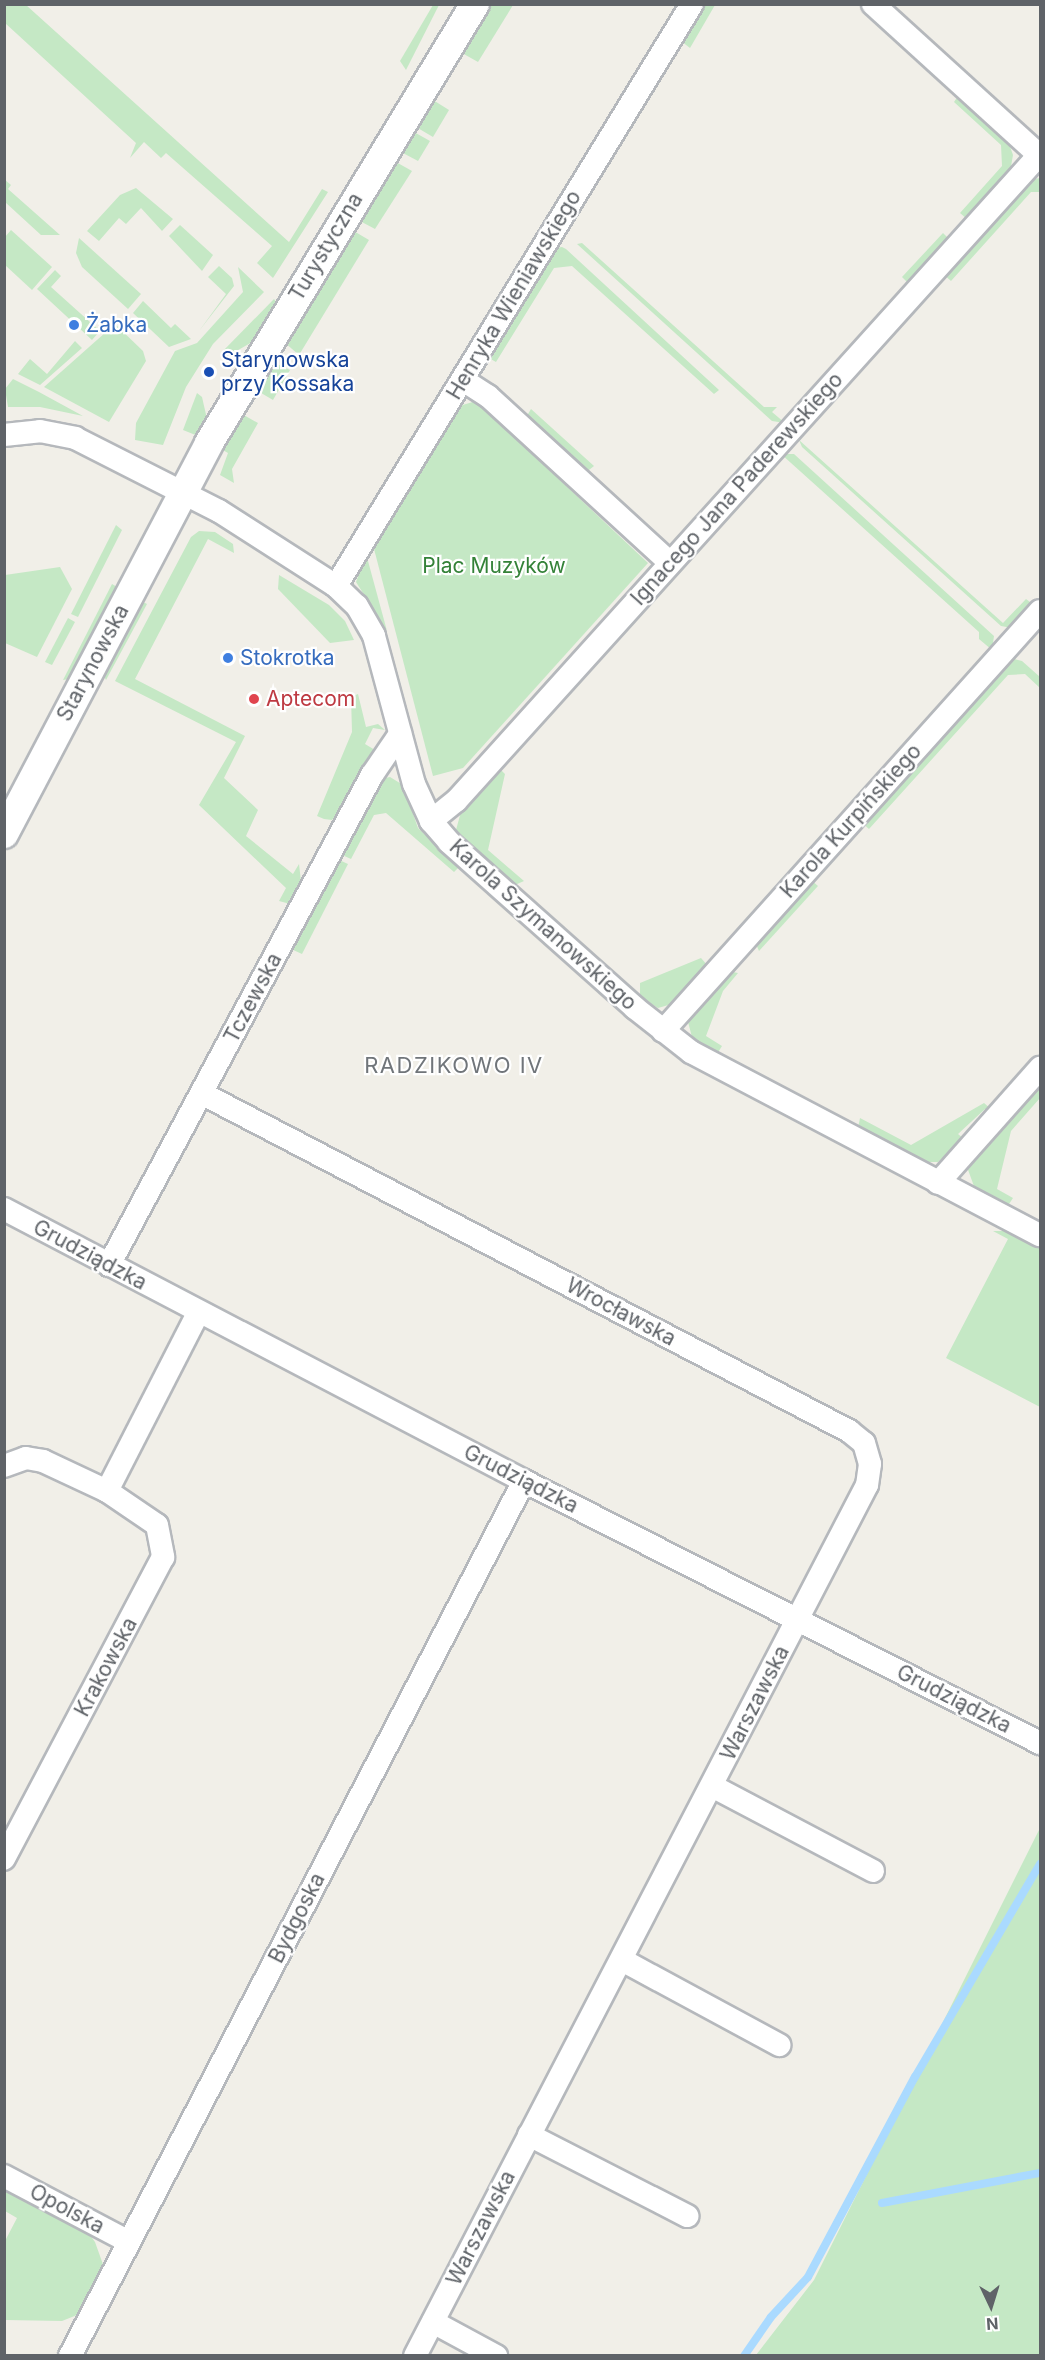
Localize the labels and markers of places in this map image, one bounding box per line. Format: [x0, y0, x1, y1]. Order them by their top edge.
place label: Żabka [86, 312, 147, 338]
marker: Żabka [67, 318, 81, 332]
place label: Starynowska przy Kossaka [221, 347, 354, 397]
marker: Starynowska przy Kossaka [202, 365, 216, 379]
place label: Stokrotka [240, 645, 335, 671]
marker: Stokrotka [221, 651, 235, 665]
place label: Aptecom [266, 686, 355, 712]
marker: Aptecom [247, 692, 261, 706]

